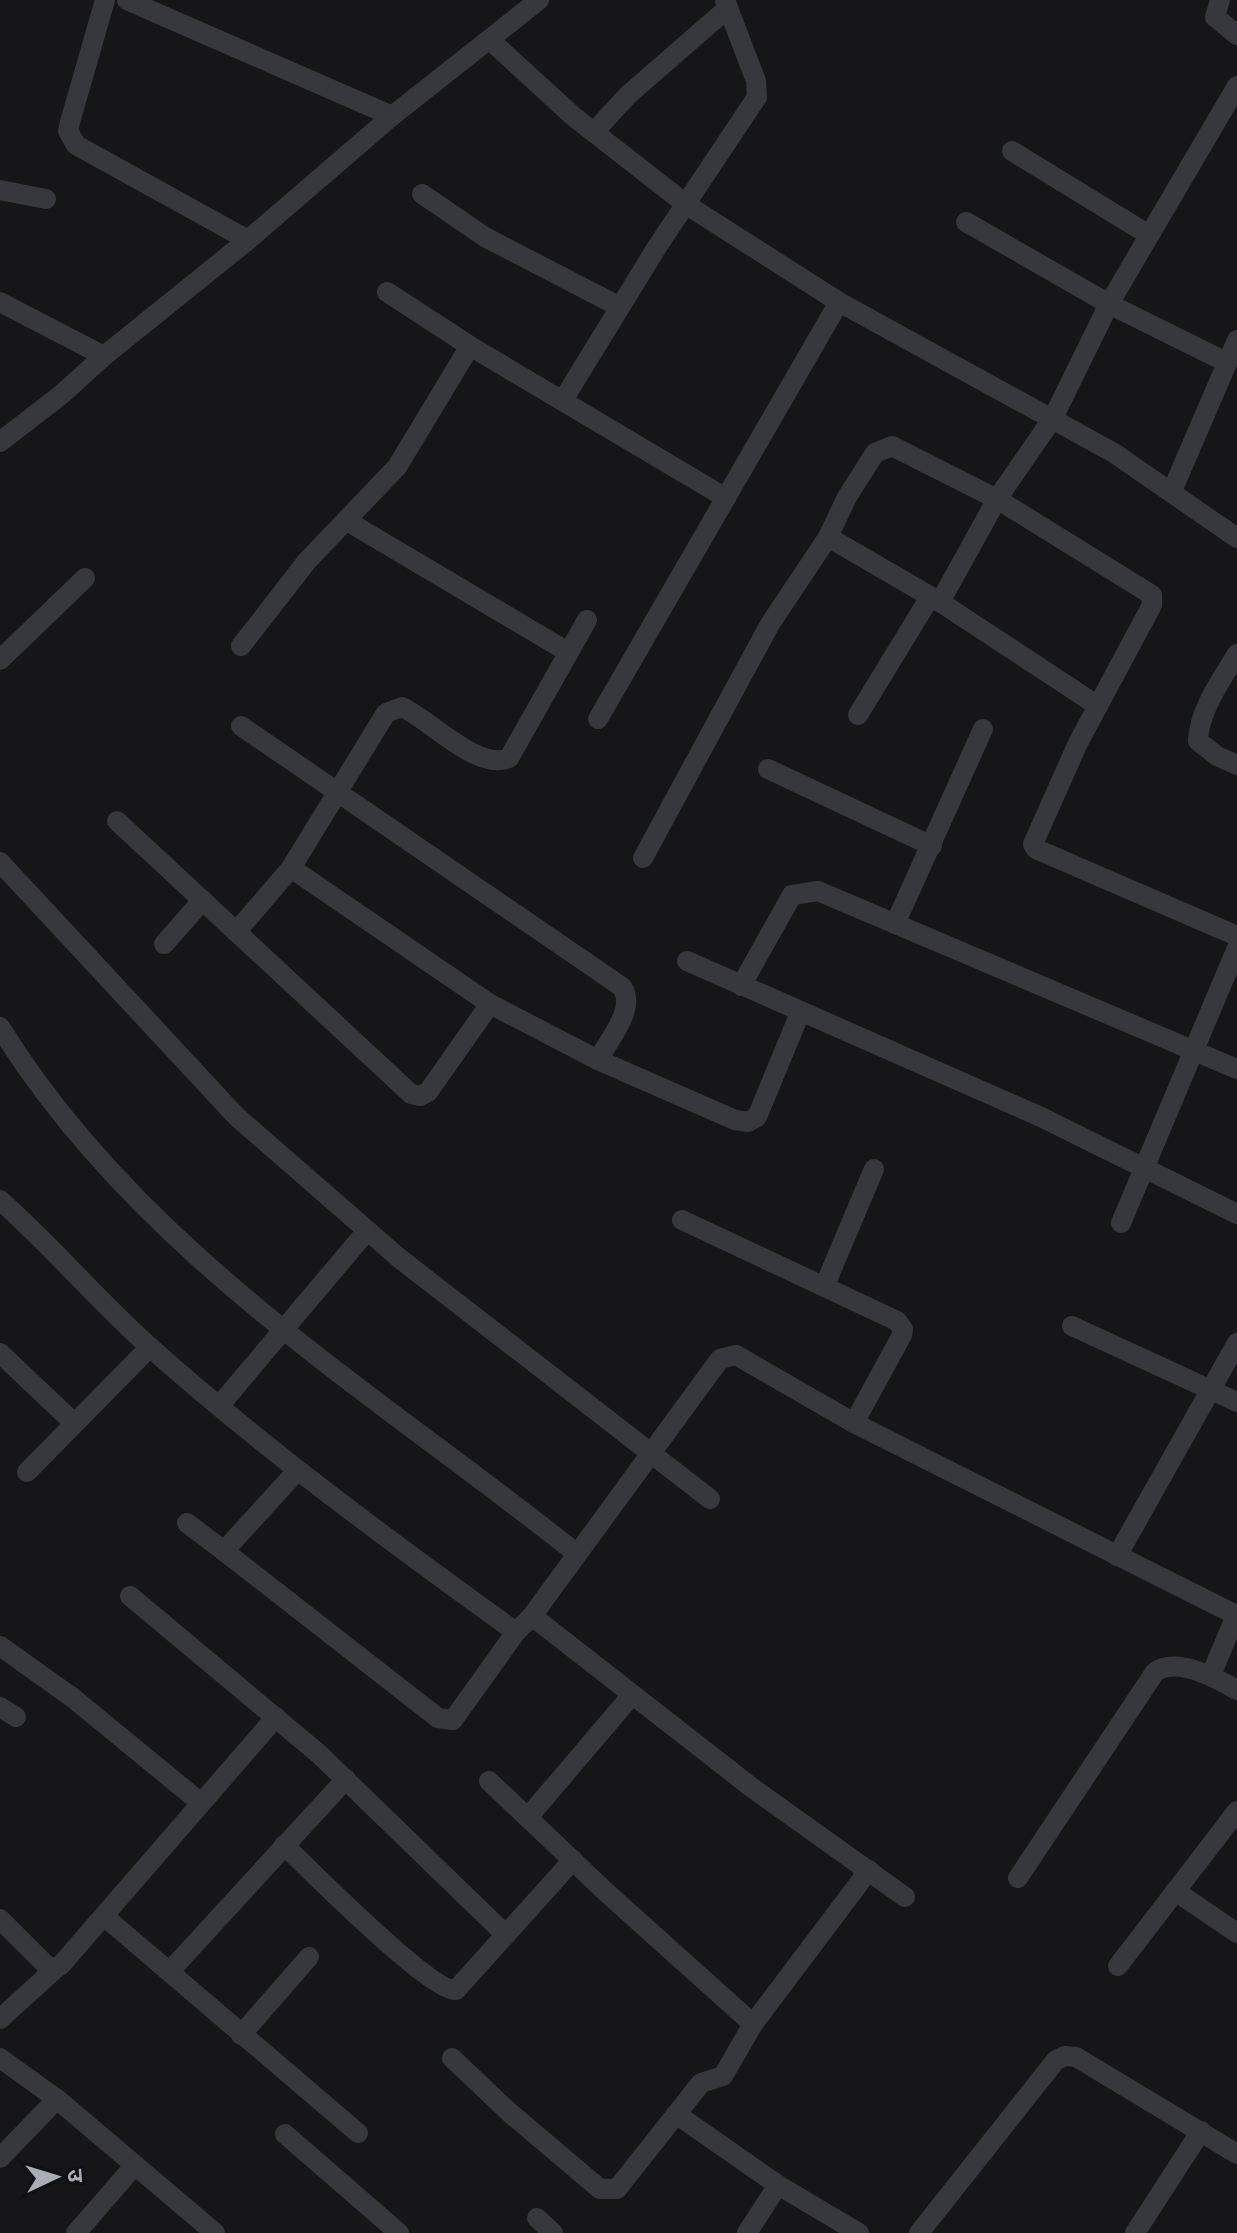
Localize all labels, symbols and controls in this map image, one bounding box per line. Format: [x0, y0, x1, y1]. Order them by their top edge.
north arrow [16, 2137, 96, 2217]
text: उ [59, 2168, 91, 2184]

